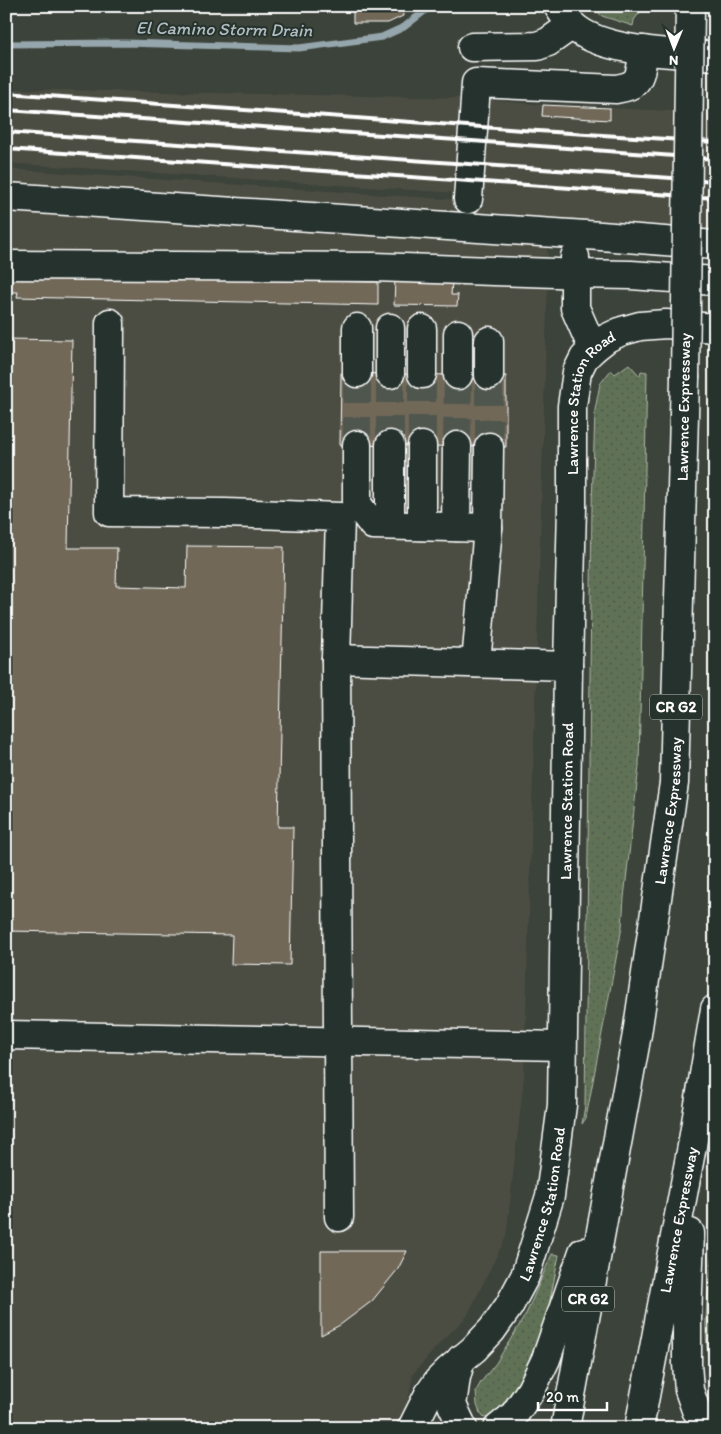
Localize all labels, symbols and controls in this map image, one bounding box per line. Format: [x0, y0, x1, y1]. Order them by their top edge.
water label: El Camino Storm Drain [136, 16, 313, 42]
north arrow [648, 22, 698, 72]
text: N [669, 52, 679, 69]
street label: Lawrence Station Road [563, 326, 619, 475]
street label: Lawrence Expressway [673, 332, 694, 481]
road number: CR G2 [650, 694, 702, 720]
street label: Lawrence Station Road [556, 722, 577, 880]
street label: Lawrence Expressway [650, 736, 685, 886]
street label: Lawrence Station Road [515, 1126, 569, 1285]
street label: Lawrence Expressway [656, 1145, 702, 1294]
road number: CR G2 [562, 1286, 614, 1312]
scale bar [538, 1379, 607, 1411]
text: 20 m [546, 1388, 580, 1406]

